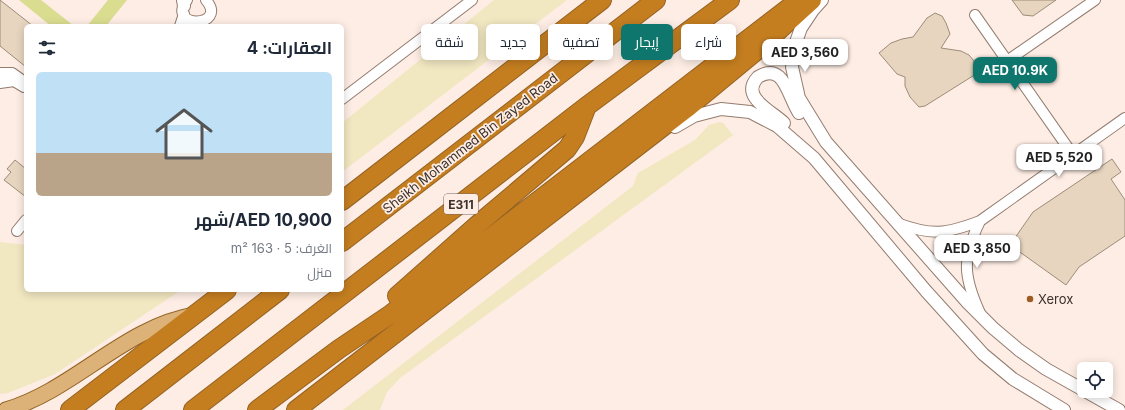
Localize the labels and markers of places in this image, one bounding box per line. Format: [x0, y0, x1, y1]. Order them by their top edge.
pin: AED 3,560 [759, 39, 851, 73]
pin: AED 10.9K [969, 57, 1061, 91]
pin: AED 5,520 [1013, 144, 1105, 178]
pin: AED 3,850 [931, 235, 1023, 269]
place label: Xerox [1038, 291, 1073, 307]
marker: Xerox [1025, 294, 1035, 304]

